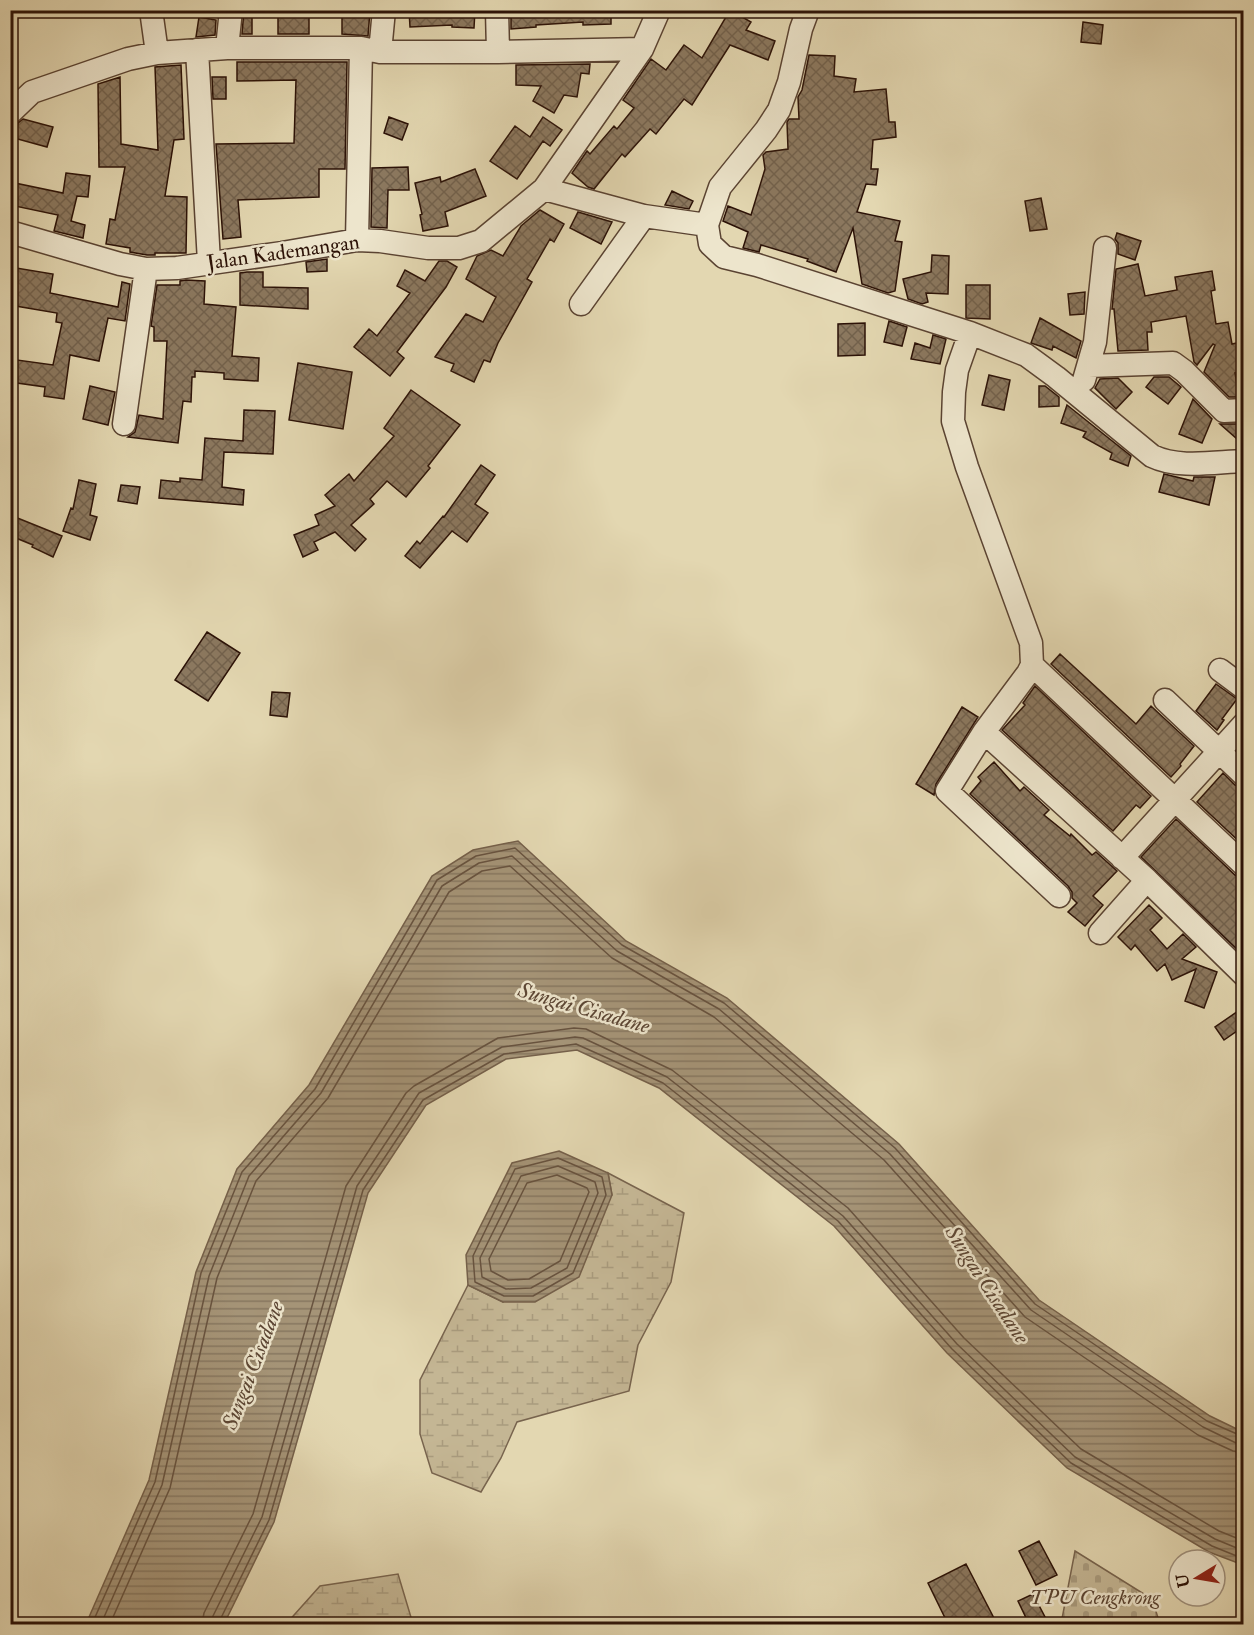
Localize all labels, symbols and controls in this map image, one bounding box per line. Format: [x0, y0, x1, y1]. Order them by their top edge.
street label: Jalan Kademangan [204, 228, 361, 277]
water label: Sungai Cisadane [514, 976, 653, 1040]
water label: Sungai Cisadane [938, 1219, 1036, 1350]
water label: Sungai Cisadane [215, 1296, 291, 1435]
north arrow [1167, 1548, 1227, 1608]
text: U [1172, 1572, 1194, 1589]
park label: TPU Cengkrong [1030, 1584, 1161, 1611]

